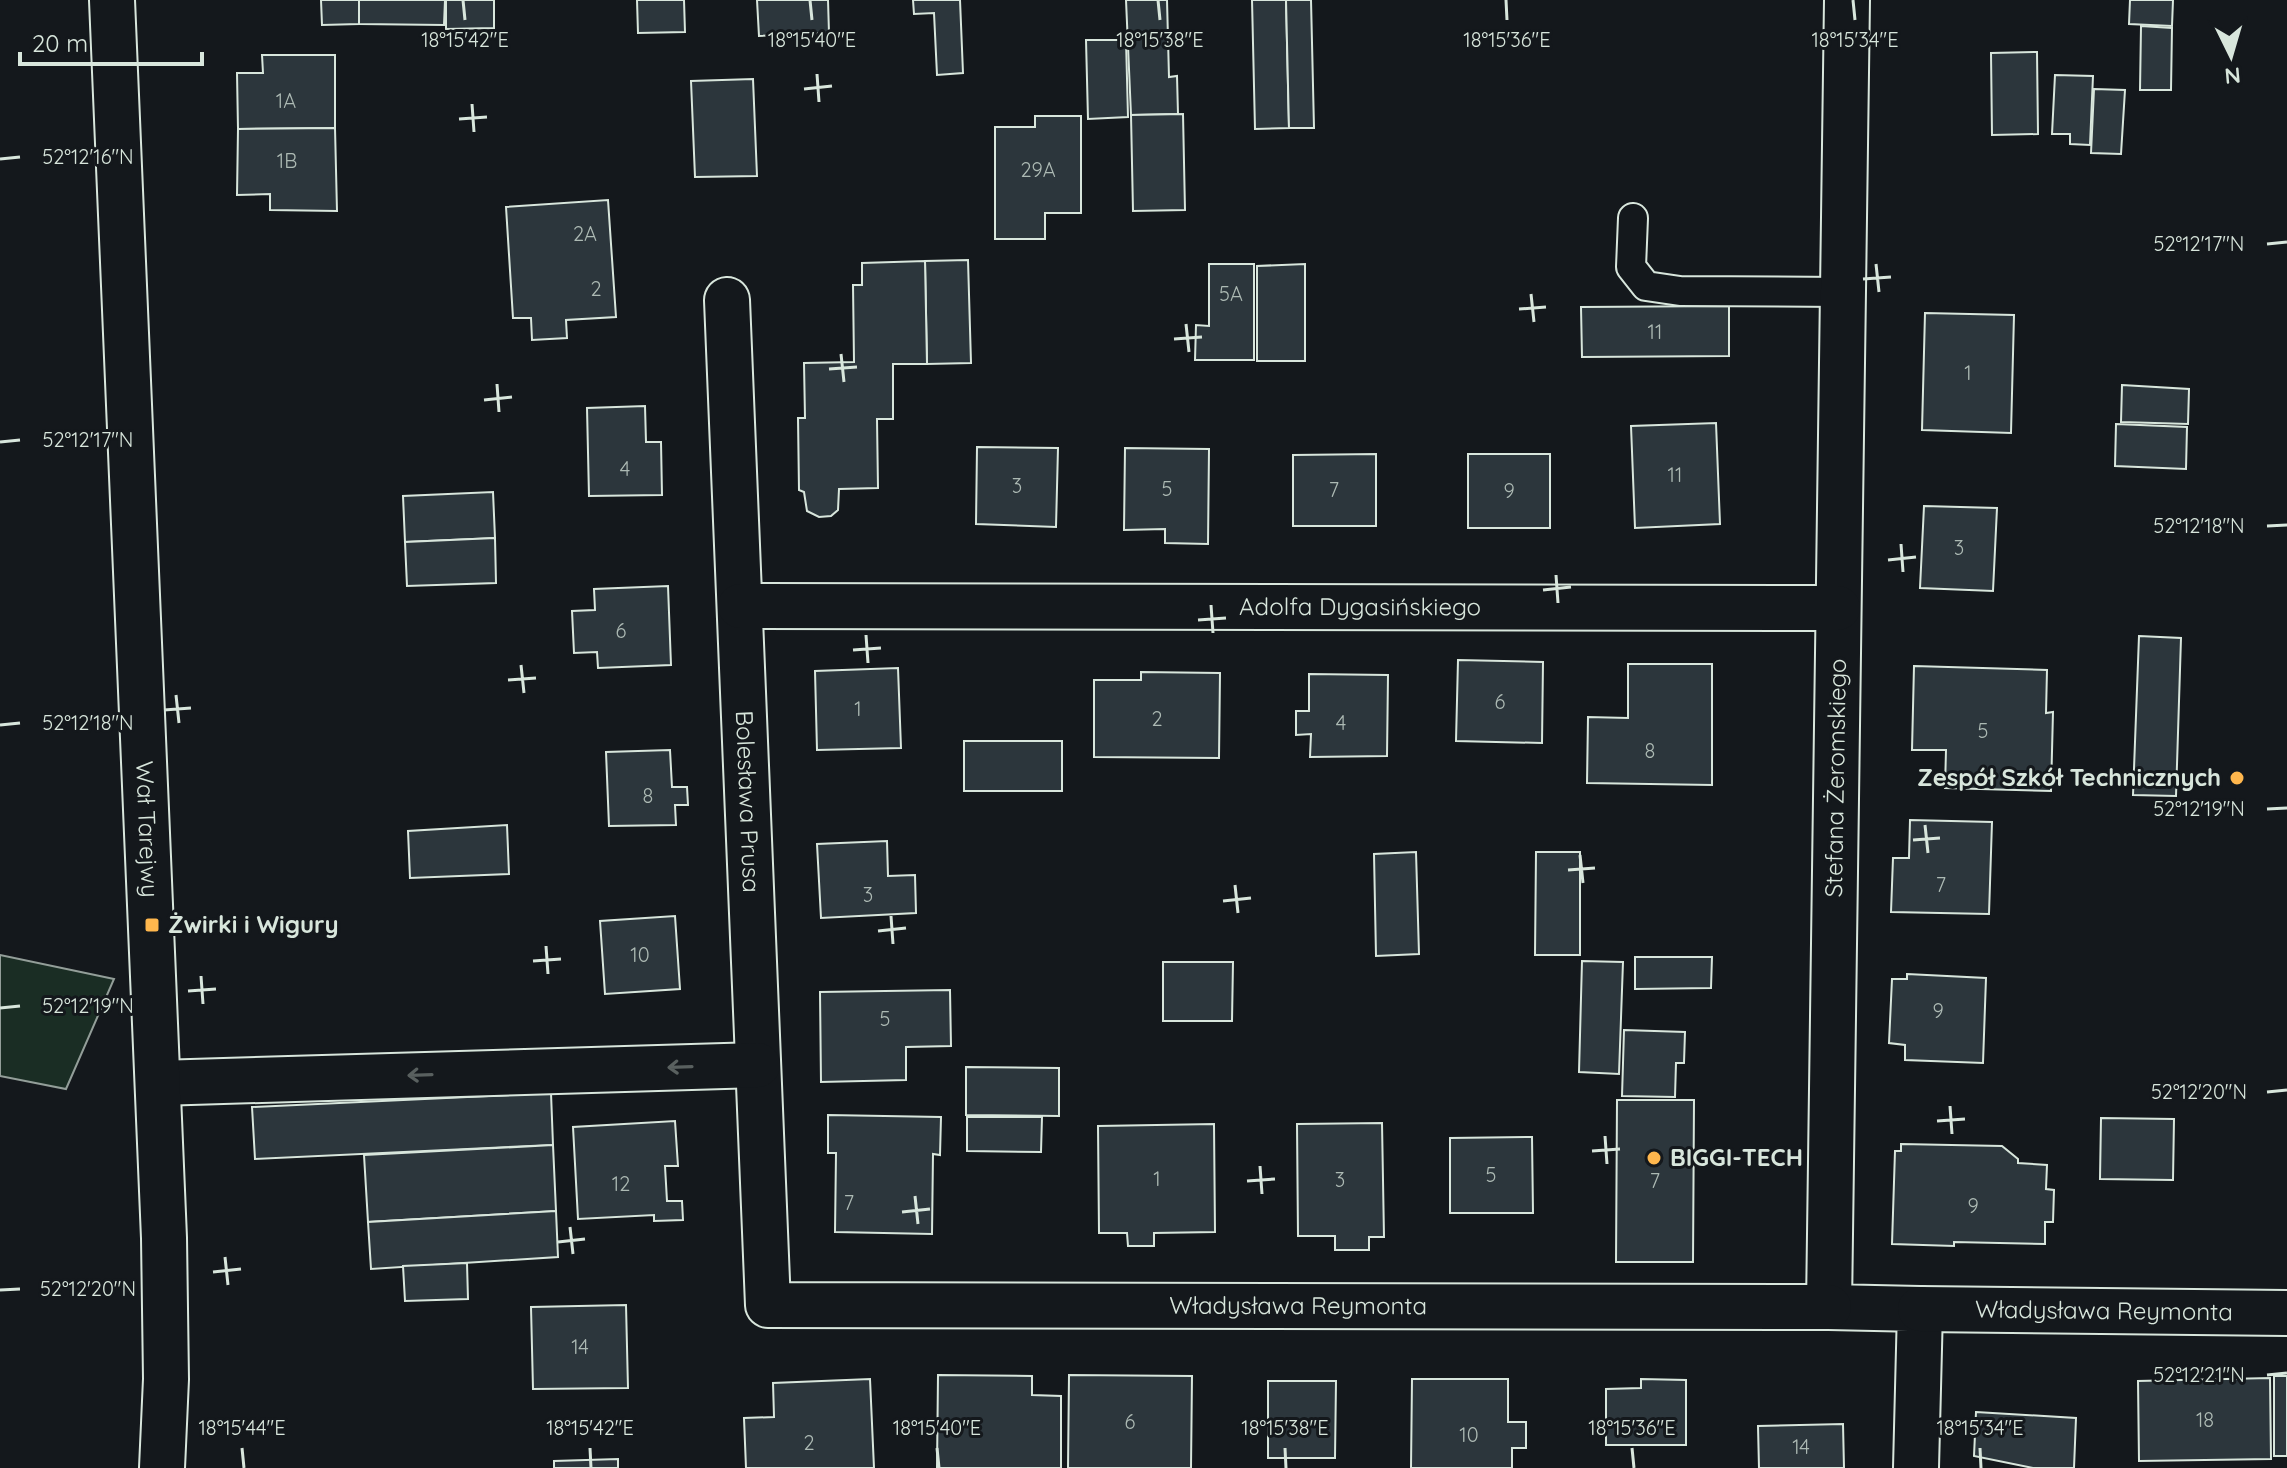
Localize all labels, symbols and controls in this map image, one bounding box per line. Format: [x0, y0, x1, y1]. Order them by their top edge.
scale bar [20, 16, 202, 66]
north arrow [2191, 16, 2271, 96]
text: 18°15'42"E [421, 27, 509, 52]
text: 18°15'40"E [768, 27, 856, 52]
text: 18°15'38"E [1116, 27, 1204, 52]
text: 18°15'36"E [1463, 27, 1551, 52]
text: 18°15'34"E [1811, 27, 1899, 52]
text: 20 m [32, 28, 88, 58]
text: N [2223, 61, 2242, 91]
house number: 1A [276, 88, 296, 113]
text: 52°12'16"N [42, 144, 134, 169]
house number: 1B [277, 148, 297, 173]
house number: 29A [1020, 157, 1056, 182]
house number: 2A [573, 221, 597, 246]
text: 52°12'17"N [2154, 231, 2244, 256]
house number: 2 [590, 276, 602, 301]
house number: 5A [1219, 281, 1243, 306]
house number: 11 [1648, 319, 1662, 344]
house number: 1 [1964, 360, 1972, 385]
text: 52°12'17"N [43, 427, 133, 452]
house number: 4 [620, 456, 630, 481]
house number: 11 [1668, 462, 1682, 487]
house number: 3 [1012, 473, 1022, 498]
house number: 5 [1162, 476, 1172, 501]
house number: 7 [1329, 477, 1339, 502]
house number: 9 [1503, 478, 1515, 503]
text: 52°12'18"N [2153, 513, 2245, 538]
house number: 3 [1954, 535, 1964, 560]
street label: Adolfa Dygasińskiego [1239, 591, 1481, 621]
house number: 6 [616, 618, 627, 643]
street label: Stefana Żeromskiego [1818, 658, 1852, 898]
house number: 6 [1495, 689, 1506, 714]
house number: 1 [854, 696, 862, 721]
house number: 2 [1151, 706, 1163, 731]
text: 52°12'18"N [42, 710, 134, 735]
street label: Bolesława Prusa [730, 710, 767, 893]
house number: 4 [1336, 710, 1346, 735]
house number: 5 [1978, 718, 1988, 743]
house number: 8 [1645, 738, 1655, 763]
street label: Wał Tarejwy [130, 760, 166, 898]
place label: Zespół Szkół Technicznych [1917, 762, 2221, 792]
marker: Zespół Szkół Technicznych [2228, 769, 2246, 787]
house number: 8 [643, 783, 653, 808]
text: 52°12'19"N [2153, 796, 2245, 821]
house number: 7 [1936, 872, 1946, 897]
house number: 3 [863, 882, 873, 907]
place label: Żwirki i Wigury [168, 909, 339, 939]
marker: Żwirki i Wigury [143, 916, 161, 934]
house number: 10 [630, 942, 650, 967]
text: 52°12'19"N [42, 993, 134, 1018]
house number: 9 [1932, 998, 1944, 1023]
house number: 5 [880, 1006, 890, 1031]
one-way arrow [667, 1060, 694, 1075]
one-way arrow [407, 1068, 434, 1083]
text: 52°12'20"N [2151, 1079, 2247, 1104]
place label: BIGGI-TECH [1670, 1142, 1803, 1172]
marker: BIGGI-TECH [1645, 1149, 1663, 1167]
house number: 5 [1486, 1162, 1496, 1187]
house number: 1 [1153, 1166, 1161, 1191]
house number: 3 [1335, 1167, 1345, 1192]
house number: 7 [1650, 1168, 1660, 1193]
house number: 12 [612, 1171, 630, 1196]
house number: 7 [844, 1190, 854, 1215]
house number: 9 [1967, 1193, 1979, 1218]
text: 52°12'20"N [40, 1276, 136, 1301]
street label: Władysława Reymonta [1169, 1290, 1427, 1320]
street label: Władysława Reymonta [1975, 1294, 2233, 1326]
house number: 14 [571, 1334, 589, 1359]
text: 52°12'21"N [2153, 1362, 2245, 1387]
house number: 18 [2196, 1407, 2214, 1432]
house number: 6 [1125, 1409, 1136, 1434]
text: 18°15'44"E [198, 1415, 286, 1440]
text: 18°15'42"E [546, 1415, 634, 1440]
text: 18°15'40"E [893, 1415, 981, 1440]
text: 18°15'38"E [1241, 1415, 1329, 1440]
text: 18°15'36"E [1588, 1415, 1676, 1440]
text: 18°15'34"E [1936, 1415, 2024, 1440]
house number: 10 [1459, 1422, 1479, 1447]
house number: 2 [803, 1430, 815, 1455]
house number: 14 [1792, 1434, 1810, 1459]

